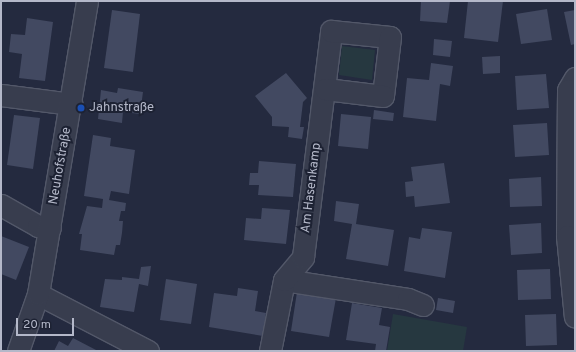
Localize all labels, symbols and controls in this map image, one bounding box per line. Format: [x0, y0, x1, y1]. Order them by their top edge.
place label: Jahnstraße [89, 100, 154, 116]
marker: Jahnstraße [76, 103, 86, 113]
street label: Neuhofstraße [47, 126, 75, 206]
street label: Am Hasenkamp [299, 142, 325, 234]
scale bar [18, 310, 76, 336]
text: 20 m [23, 317, 51, 333]

